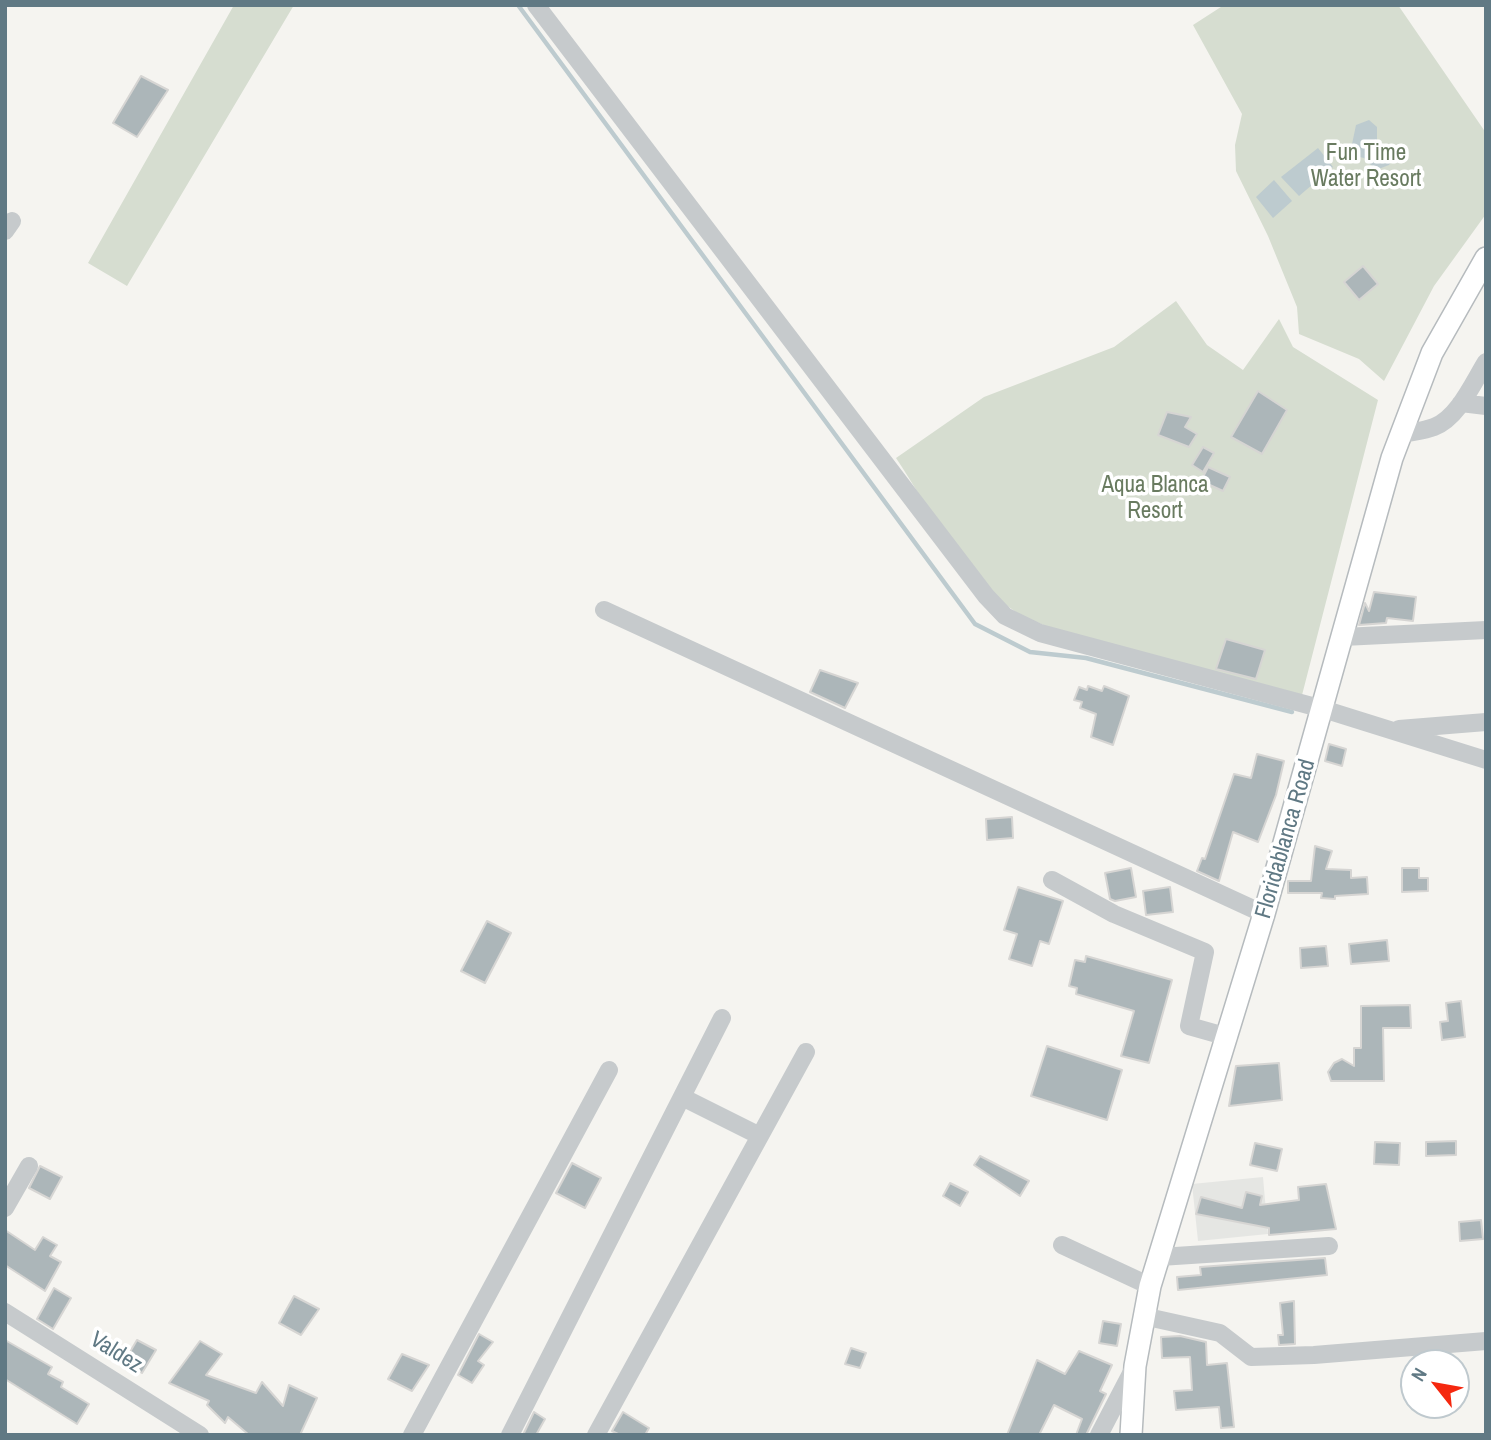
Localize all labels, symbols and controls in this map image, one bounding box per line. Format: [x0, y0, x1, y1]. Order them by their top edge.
park label: Fun Time Water Resort [1311, 140, 1421, 194]
park label: Aqua Blanca Resort [1102, 472, 1208, 526]
street label: Floridablanca Road [1250, 756, 1322, 922]
street label: Valdez [85, 1326, 147, 1380]
north arrow [1400, 1349, 1470, 1419]
text: N [1405, 1363, 1433, 1386]

